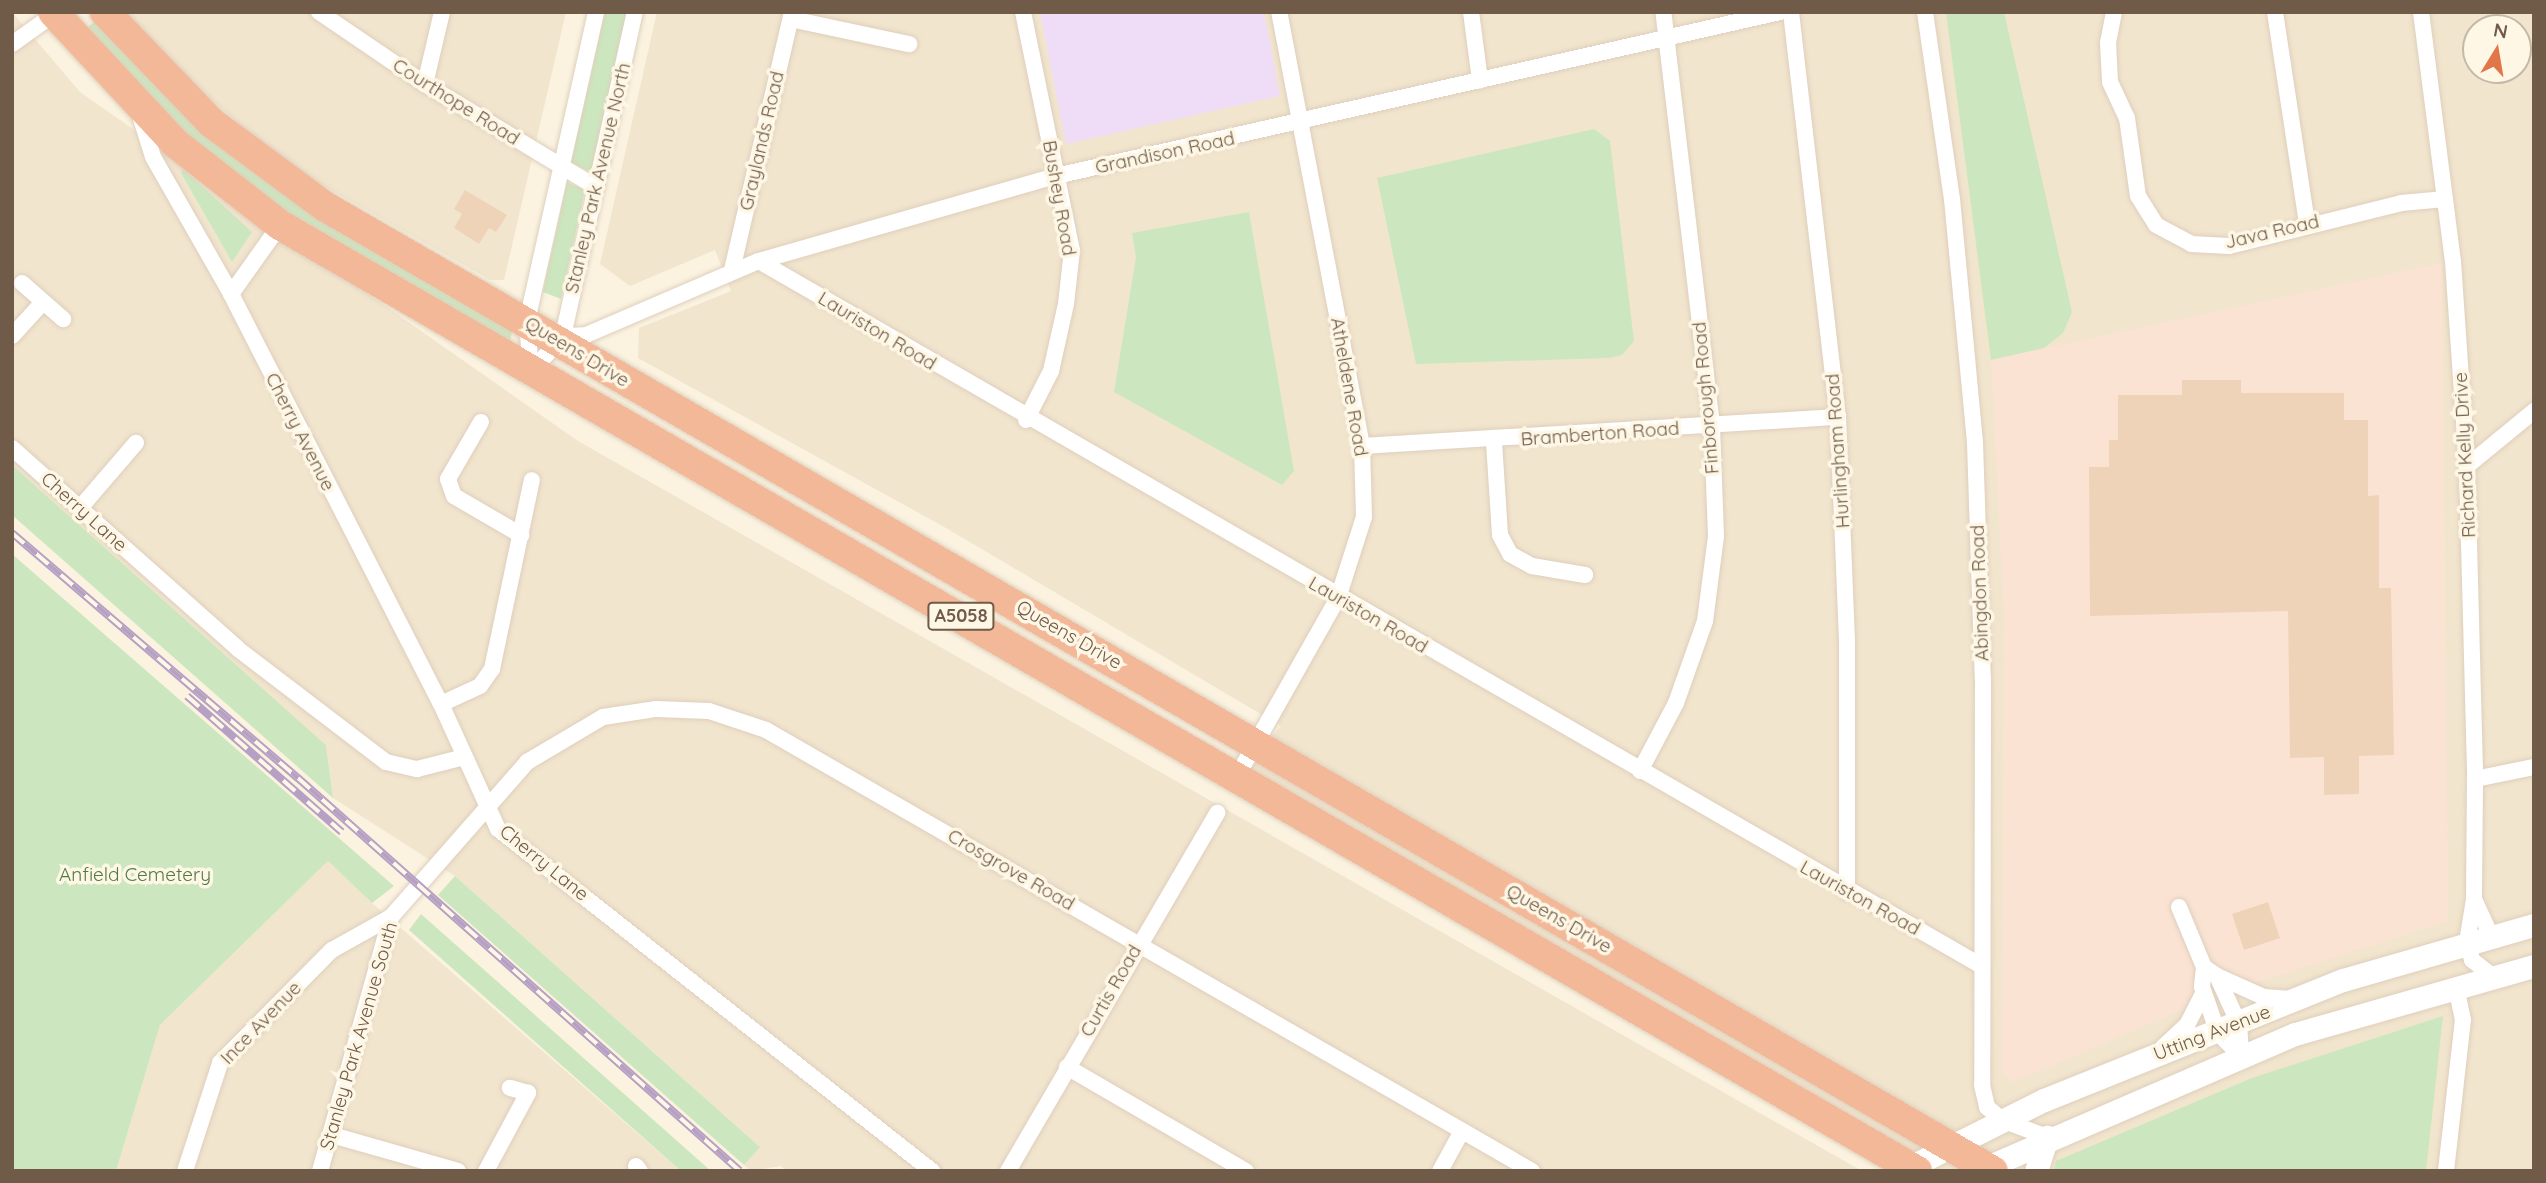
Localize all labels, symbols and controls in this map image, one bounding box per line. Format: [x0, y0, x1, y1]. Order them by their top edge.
north arrow [2462, 14, 2532, 84]
text: N [2491, 17, 2510, 43]
street label: Courthope Road [388, 54, 524, 150]
street label: Stanley Park Avenue North [560, 61, 636, 295]
street label: Graylands Road [735, 69, 789, 213]
street label: Grandison Road [1093, 127, 1237, 179]
street label: Bushey Road [1038, 139, 1080, 257]
street label: Java Road [2223, 210, 2321, 254]
street label: Lauriston Road [814, 287, 940, 375]
street label: Queens Drive [521, 312, 633, 392]
street label: Atheldene Road [1326, 316, 1372, 458]
street label: Finborough Road [1688, 321, 1724, 475]
street label: Cherry Avenue [260, 369, 340, 495]
street label: Richard Kelly Drive [2449, 372, 2481, 538]
street label: Hurlingham Road [1821, 373, 1855, 529]
street label: Bramberton Road [1520, 417, 1680, 451]
street label: Cherry Lane [36, 467, 132, 557]
street label: Abingdon Road [1966, 524, 1994, 662]
street label: Lauriston Road [1304, 572, 1432, 658]
street label: Queens Drive [1012, 596, 1126, 674]
road number: A5058 [926, 602, 996, 630]
street label: Cherry Lane [495, 820, 593, 906]
street label: Crosgrove Road [943, 824, 1079, 916]
street label: Lauriston Road [1796, 856, 1924, 940]
park label: Anfield Cemetery [59, 864, 211, 886]
street label: Queens Drive [1502, 880, 1616, 958]
street label: Stanley Park Avenue South [315, 919, 403, 1153]
street label: Curtis Road [1076, 941, 1146, 1041]
street label: Ince Avenue [216, 977, 306, 1069]
street label: Utting Avenue [2150, 1000, 2274, 1066]

